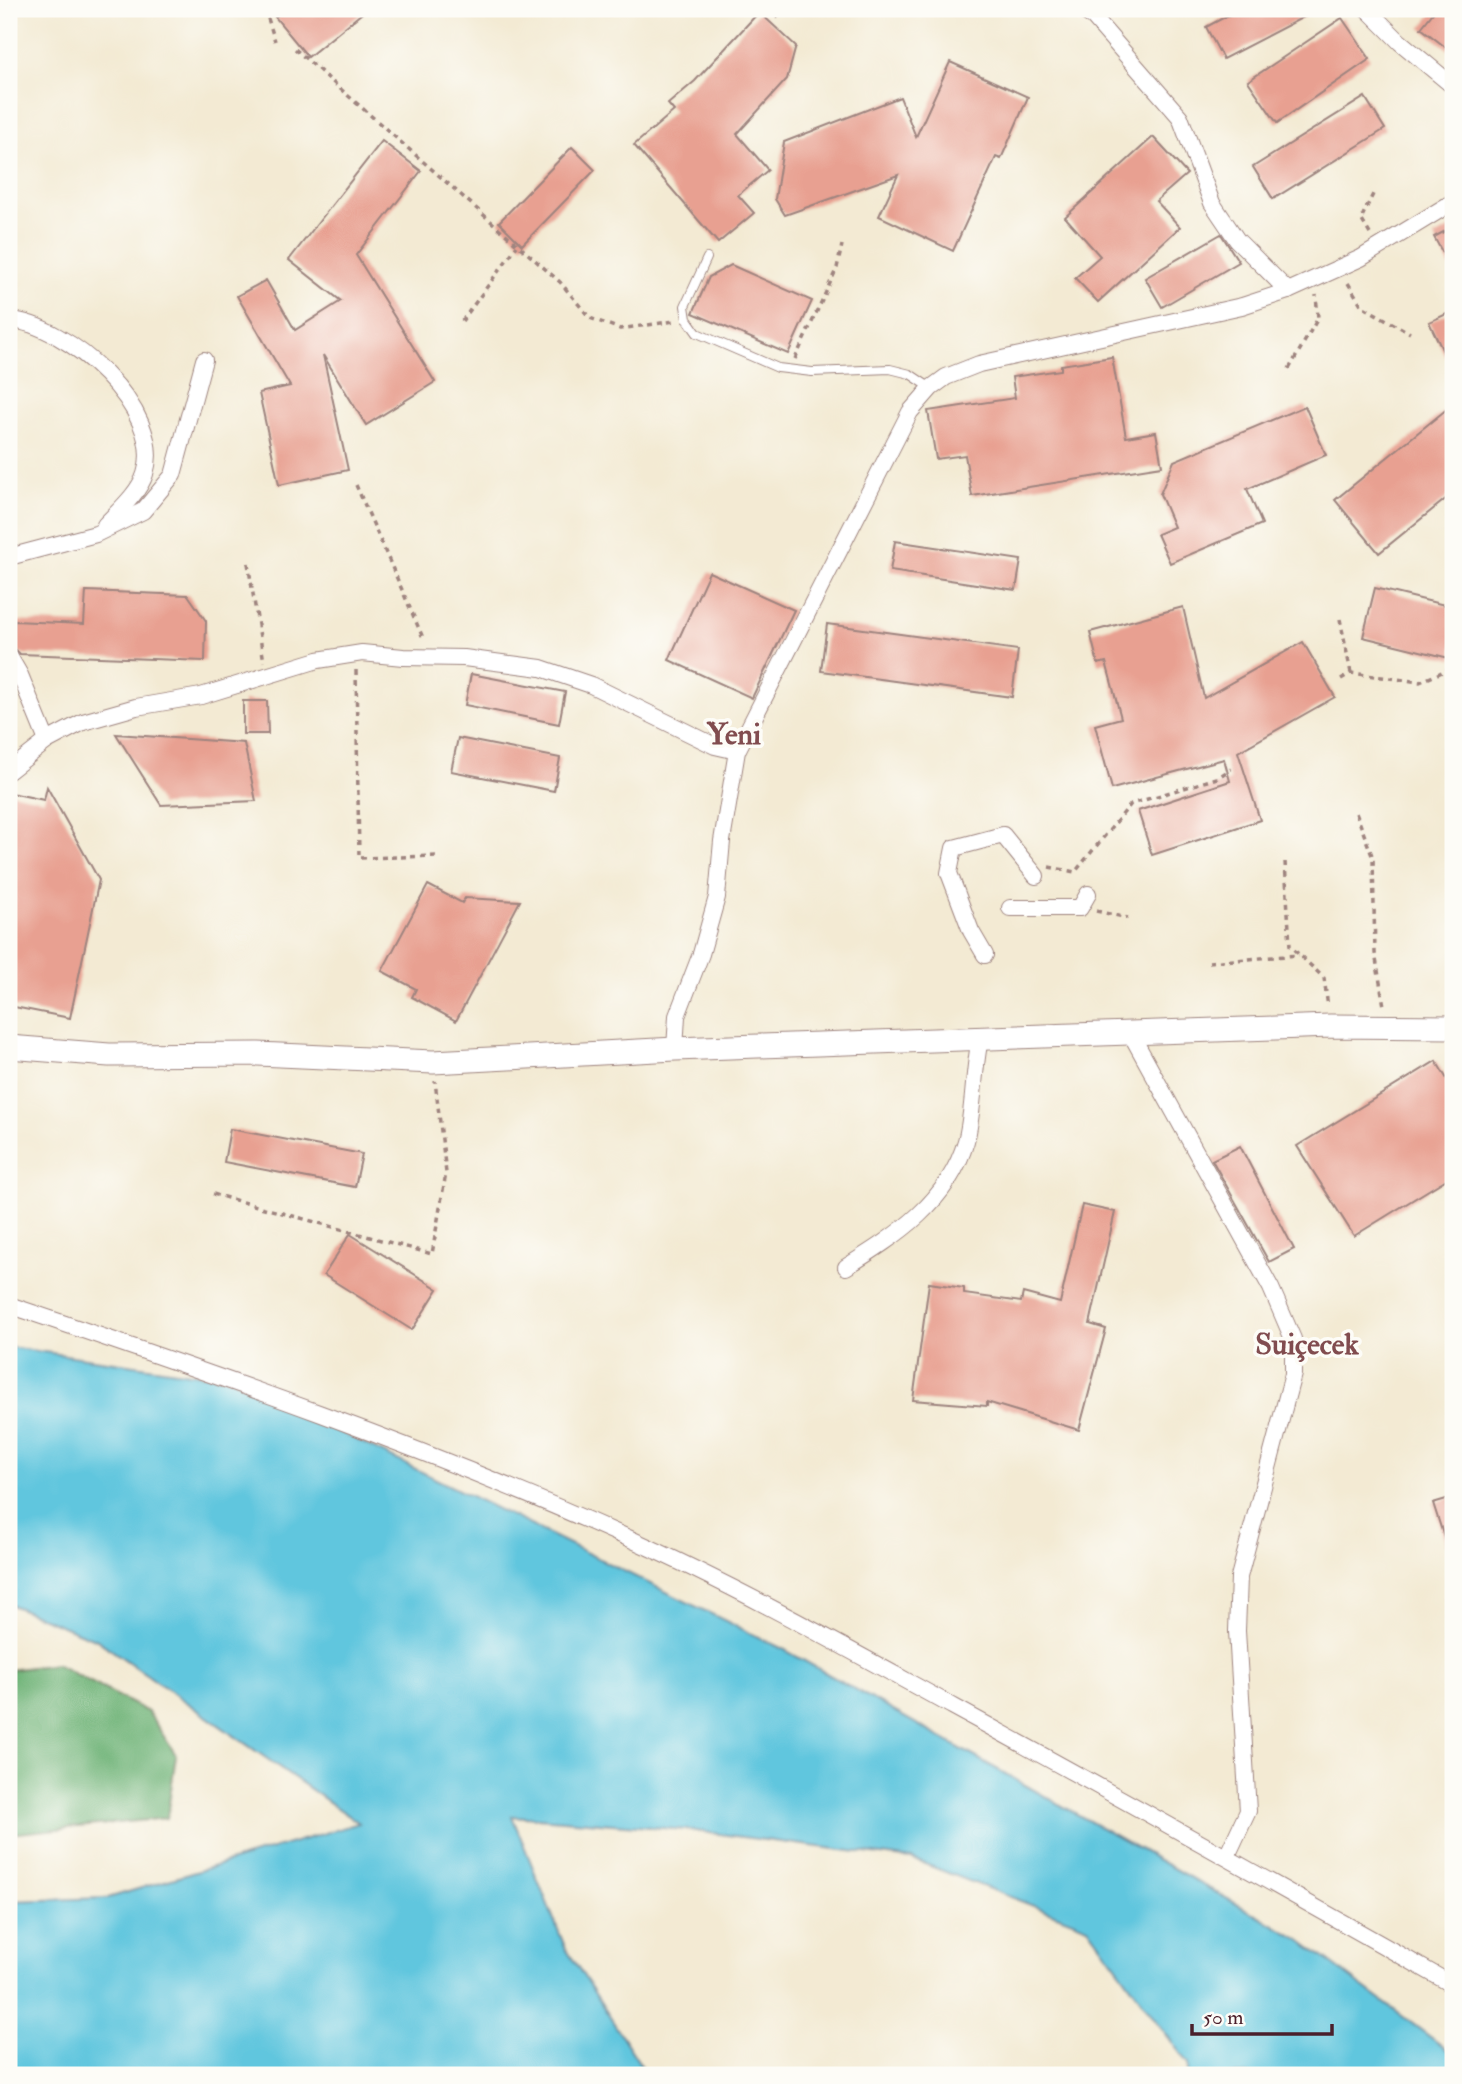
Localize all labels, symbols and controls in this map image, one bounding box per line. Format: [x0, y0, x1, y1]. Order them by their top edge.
district label: Yeni [706, 716, 761, 753]
district label: Suiçecek [1255, 1326, 1359, 1363]
scale bar [1192, 1993, 1332, 2037]
text: 50 m [1203, 2004, 1244, 2031]

